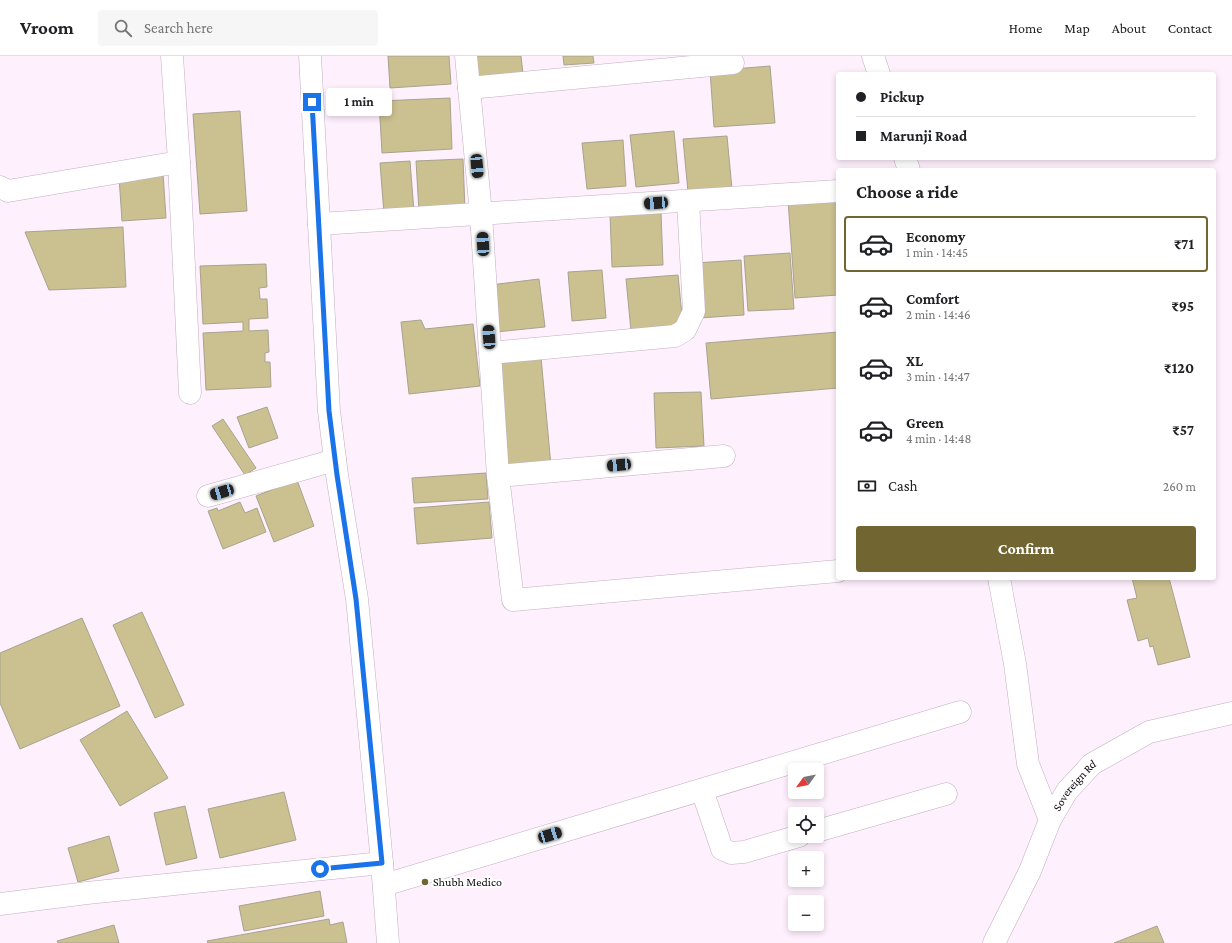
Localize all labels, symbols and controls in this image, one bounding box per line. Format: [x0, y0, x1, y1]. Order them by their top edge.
search box [98, 10, 378, 46]
text: Vroom [20, 17, 74, 38]
icon: search [112, 17, 134, 39]
text: Search here [144, 20, 213, 36]
text: Home [1009, 20, 1042, 36]
text: Map [1064, 20, 1090, 36]
text: About [1112, 20, 1146, 36]
text: Contact [1168, 20, 1212, 36]
callout: 1 min [326, 88, 392, 116]
text: Pickup [880, 89, 924, 105]
route end [303, 93, 321, 111]
text: 1 min [344, 94, 374, 109]
text: Marunji Road [880, 128, 967, 144]
car [470, 154, 484, 178]
text: Choose a ride [856, 182, 958, 202]
car [644, 196, 668, 210]
icon: car [858, 226, 894, 262]
text: Economy [906, 229, 965, 245]
car [476, 232, 490, 256]
text: ₹71 [1174, 236, 1194, 252]
text: 1 min · 14:45 [906, 245, 968, 260]
icon: car [858, 288, 894, 324]
text: Comfort [906, 291, 960, 307]
text: ₹95 [1171, 298, 1194, 314]
text: 2 min · 14:46 [906, 307, 971, 322]
car [482, 325, 496, 349]
icon: car [858, 350, 894, 386]
text: XL [906, 353, 923, 369]
text: ₹120 [1164, 360, 1194, 376]
text: 3 min · 14:47 [906, 369, 970, 384]
icon: car [858, 412, 894, 448]
text: Green [906, 415, 944, 431]
text: ₹57 [1172, 422, 1194, 438]
text: 4 min · 14:48 [906, 431, 971, 446]
car [607, 458, 631, 472]
icon: cash [856, 475, 878, 497]
text: Cash [888, 478, 918, 494]
text: 260 m [1163, 479, 1196, 494]
car [209, 483, 235, 501]
button: Confirm [856, 526, 1196, 572]
street label: Sovereign Rd [1050, 756, 1099, 813]
north arrow [788, 763, 824, 799]
map controls [788, 763, 824, 931]
button: locate [788, 807, 824, 843]
car [537, 826, 563, 844]
button: + [788, 851, 824, 887]
route start [311, 860, 329, 878]
place label: Shubh Medico [433, 875, 502, 889]
marker: Shubh Medico [420, 877, 430, 887]
button: − [788, 895, 824, 931]

